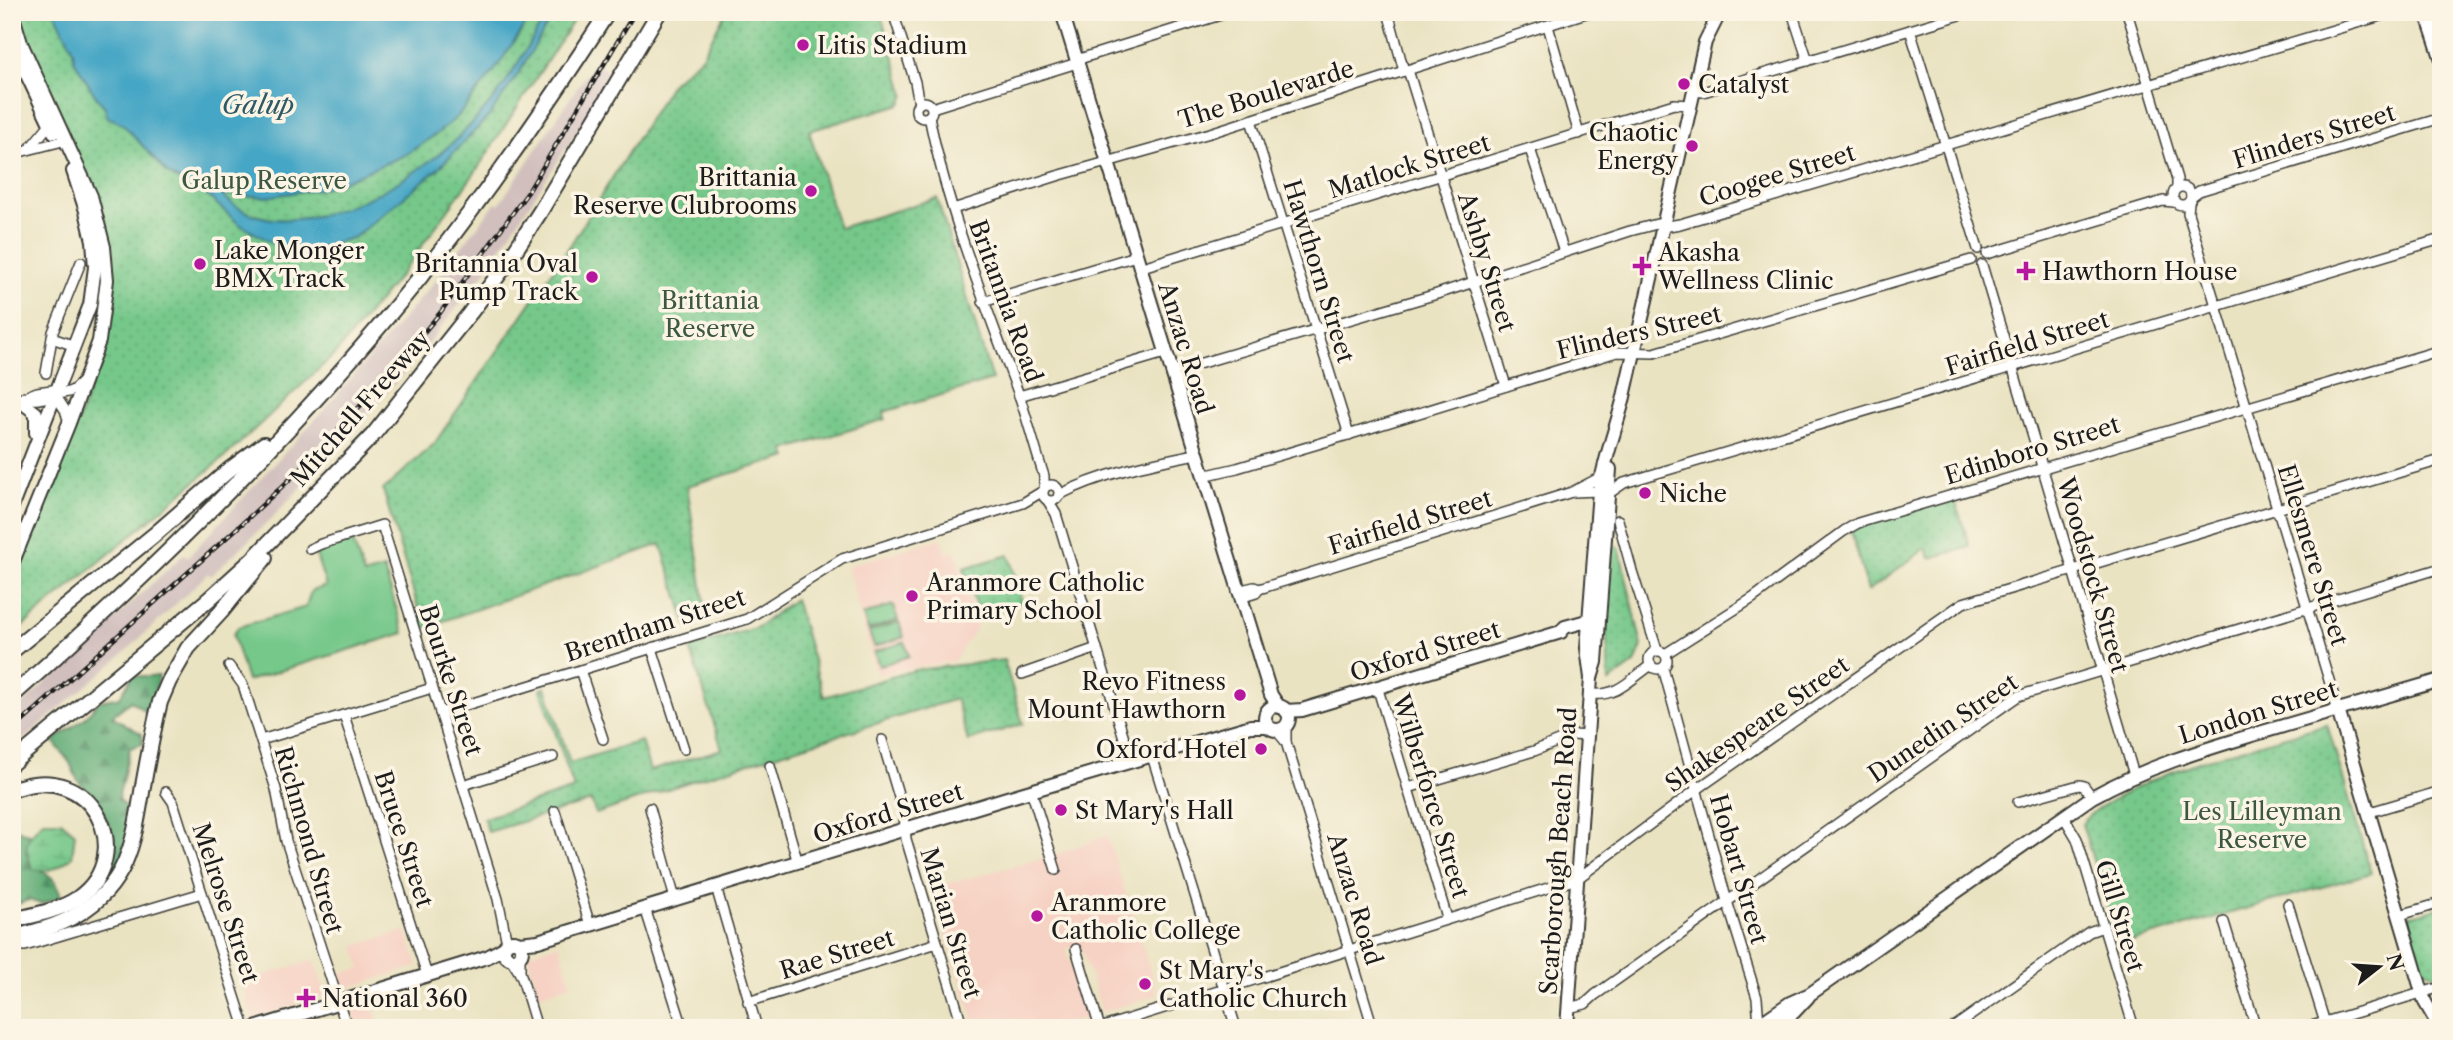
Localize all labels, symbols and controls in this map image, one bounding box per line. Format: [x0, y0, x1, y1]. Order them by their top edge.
place label: Litis Stadium [817, 31, 967, 60]
marker: Litis Stadium [795, 37, 811, 53]
street label: The Boulevarde [1175, 54, 1357, 134]
place label: Catalyst [1698, 70, 1789, 99]
marker: Catalyst [1676, 76, 1692, 92]
water label: Galup [222, 89, 294, 121]
street label: Flinders Street [2229, 97, 2399, 174]
place label: Chaotic Energy [1589, 118, 1679, 175]
street label: Matlock Street [1325, 128, 1494, 204]
street label: Coogee Street [1695, 137, 1859, 213]
marker: Chaotic Energy [1684, 138, 1700, 154]
place label: Brittania Reserve Clubrooms [573, 163, 797, 220]
park label: Galup Reserve [181, 166, 347, 195]
street label: Hawthorn Street [1277, 176, 1361, 367]
marker: Brittania Reserve Clubrooms [803, 183, 819, 199]
street label: Ashby Street [1452, 188, 1522, 336]
street label: Britannia Road [963, 216, 1049, 387]
place label: Lake Monger BMX Track [214, 236, 365, 293]
place label: Akasha Wellness Clinic [1657, 238, 1834, 295]
place label: Britannia Oval Pump Track [415, 249, 579, 306]
marker: Lake Monger BMX Track [192, 256, 208, 272]
marker: Akasha Wellness Clinic [1632, 256, 1652, 276]
place label: Hawthorn House [2042, 257, 2237, 286]
marker: Hawthorn House [2016, 261, 2036, 281]
marker: Britannia Oval Pump Track [584, 269, 600, 285]
street label: Anzac Road [1152, 278, 1220, 418]
park label: Brittania Reserve [661, 286, 760, 343]
street label: Flinders Street [1554, 299, 1725, 365]
street label: Fairfield Street [1942, 304, 2113, 382]
street label: Mitchell Freeway [284, 323, 436, 492]
street label: Edinboro Street [1941, 409, 2124, 490]
street label: Ellesmere Street [2272, 461, 2355, 650]
street label: Woodstock Street [2051, 473, 2135, 677]
place label: Niche [1659, 479, 1727, 508]
street label: Fairfield Street [1325, 483, 1496, 561]
marker: Niche [1637, 485, 1653, 501]
place label: Aranmore Catholic Primary School [925, 568, 1145, 625]
street label: Brentham Street [561, 582, 749, 668]
marker: Aranmore Catholic Primary School [904, 588, 920, 604]
street label: Bourke Street [413, 601, 489, 760]
street label: Oxford Street [1346, 614, 1504, 688]
street label: Shakespeare Street [1660, 649, 1855, 798]
place label: Revo Fitness Mount Hawthorn [1027, 667, 1226, 724]
street label: Dunedin Street [1863, 667, 2024, 789]
street label: London Street [2175, 674, 2341, 750]
marker: Revo Fitness Mount Hawthorn [1232, 687, 1248, 703]
street label: Wilberforce Street [1386, 689, 1476, 902]
street label: Scarborough Beach Road [1533, 706, 1583, 996]
place label: Oxford Hotel [1096, 735, 1247, 764]
marker: Oxford Hotel [1253, 741, 1269, 757]
street label: Richmond Street [268, 743, 350, 938]
street label: Bruce Street [368, 767, 440, 912]
street label: Oxford Street [809, 776, 967, 850]
street label: Hobart Street [1704, 791, 1774, 948]
place label: St Mary's Hall [1075, 796, 1234, 825]
park label: Les Lilleyman Reserve [2182, 797, 2342, 854]
marker: St Mary's Hall [1053, 802, 1069, 818]
street label: Melrose Street [186, 819, 266, 987]
street label: Anzac Road [1321, 829, 1389, 969]
street label: Marian Street [914, 844, 988, 1002]
street label: Gill Street [2089, 857, 2151, 976]
place label: Aranmore Catholic College [1050, 888, 1241, 945]
marker: Aranmore Catholic College [1029, 908, 1045, 924]
street label: Rae Street [776, 923, 898, 985]
north arrow [2344, 932, 2414, 1002]
text: N [2381, 951, 2408, 973]
place label: St Mary's Catholic Church [1159, 956, 1348, 1013]
marker: St Mary's Catholic Church [1137, 976, 1153, 992]
place label: National 360 [322, 984, 468, 1013]
marker: National 360 [296, 988, 316, 1008]

